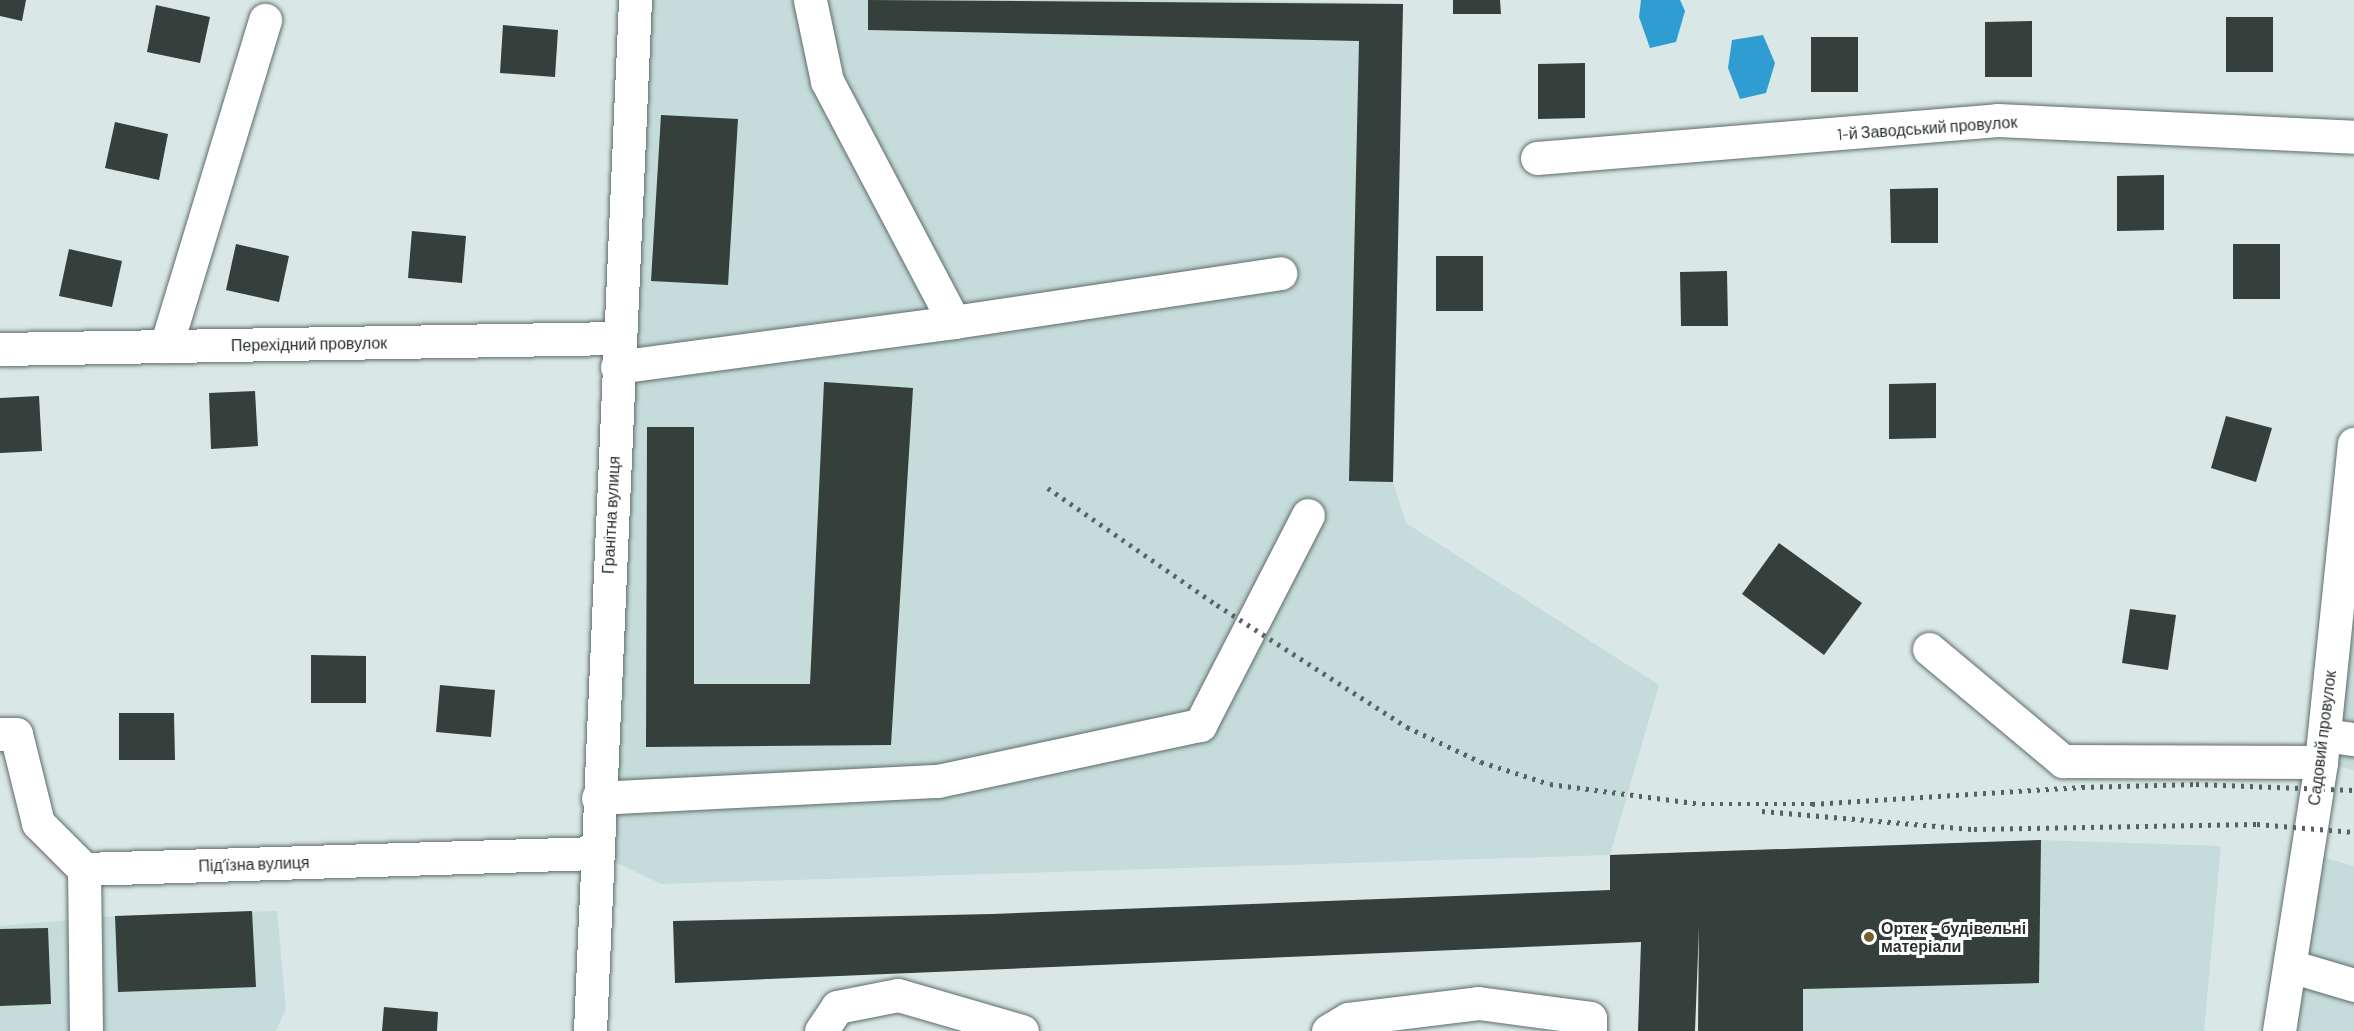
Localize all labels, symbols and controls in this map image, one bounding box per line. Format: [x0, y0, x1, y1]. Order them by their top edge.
street label: 1-й Заводський провулок [1836, 112, 2018, 144]
street label: Перехідний провулок [231, 333, 387, 355]
street label: Гранітна вулиця [598, 456, 624, 574]
street label: Садовий провулок [2304, 669, 2340, 807]
street label: Підʼїзна вулиця [198, 852, 310, 876]
place label: Ортек - будівельні матеріали [1881, 918, 2026, 956]
marker: Ортек - будівельні матеріали [1862, 930, 1876, 944]

